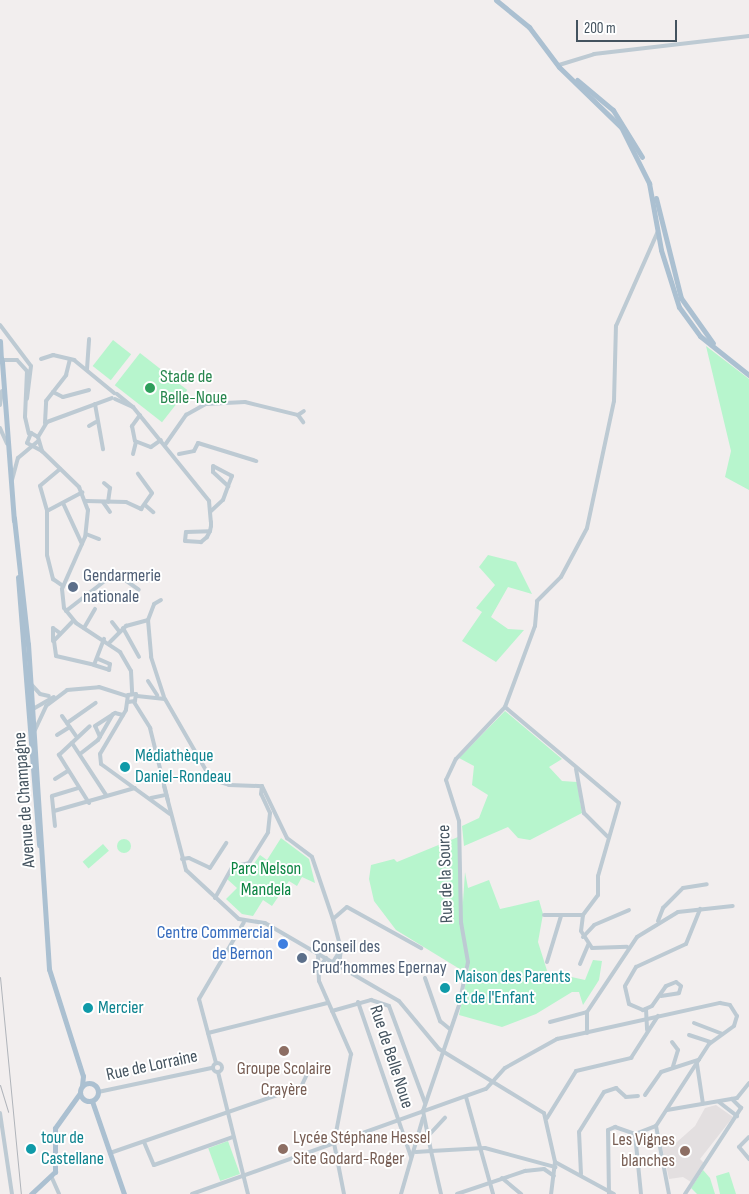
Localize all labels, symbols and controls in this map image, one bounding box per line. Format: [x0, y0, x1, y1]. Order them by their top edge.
scale bar [579, 10, 680, 42]
text: 200 m [584, 19, 616, 38]
place label: Stade de Belle-Noue [160, 367, 227, 409]
marker: Stade de Belle-Noue [144, 382, 156, 394]
place label: Gendarmerie nationale [83, 566, 161, 608]
marker: Gendarmerie nationale [67, 581, 79, 593]
street label: Avenue de Champagne [9, 731, 41, 869]
place label: Médiathèque Daniel-Rondeau [135, 746, 231, 789]
marker: Médiathèque Daniel-Rondeau [119, 761, 131, 773]
street label: Rue de la Source [433, 824, 459, 924]
park label: Parc Nelson Mandela [231, 859, 301, 902]
place label: Centre Commercial de Bernon [157, 923, 273, 966]
place label: Conseil des Prud’hommes Epernay [312, 937, 447, 980]
marker: Centre Commercial de Bernon [277, 938, 289, 950]
marker: Conseil des Prud’hommes Epernay [296, 952, 308, 964]
place label: Maison des Parents et de l'Enfant [455, 967, 571, 1010]
marker: Maison des Parents et de l'Enfant [439, 982, 451, 994]
place label: Mercier [98, 997, 144, 1019]
marker: Mercier [82, 1002, 94, 1014]
street label: Rue de Belle Noue [364, 1003, 418, 1111]
marker: Groupe Scolaire Crayère [278, 1045, 290, 1057]
street label: Rue de Lorraine [104, 1046, 200, 1086]
place label: Groupe Scolaire Crayère [237, 1059, 331, 1102]
place label: tour de Castellane [41, 1128, 104, 1170]
place label: Lycée Stéphane Hessel Site Godard-Roger [293, 1128, 430, 1170]
place label: Les Vignes blanches [612, 1130, 675, 1172]
marker: tour de Castellane [25, 1143, 37, 1155]
marker: Lycée Stéphane Hessel Site Godard-Roger [277, 1143, 289, 1155]
marker: Les Vignes blanches [679, 1145, 691, 1157]

